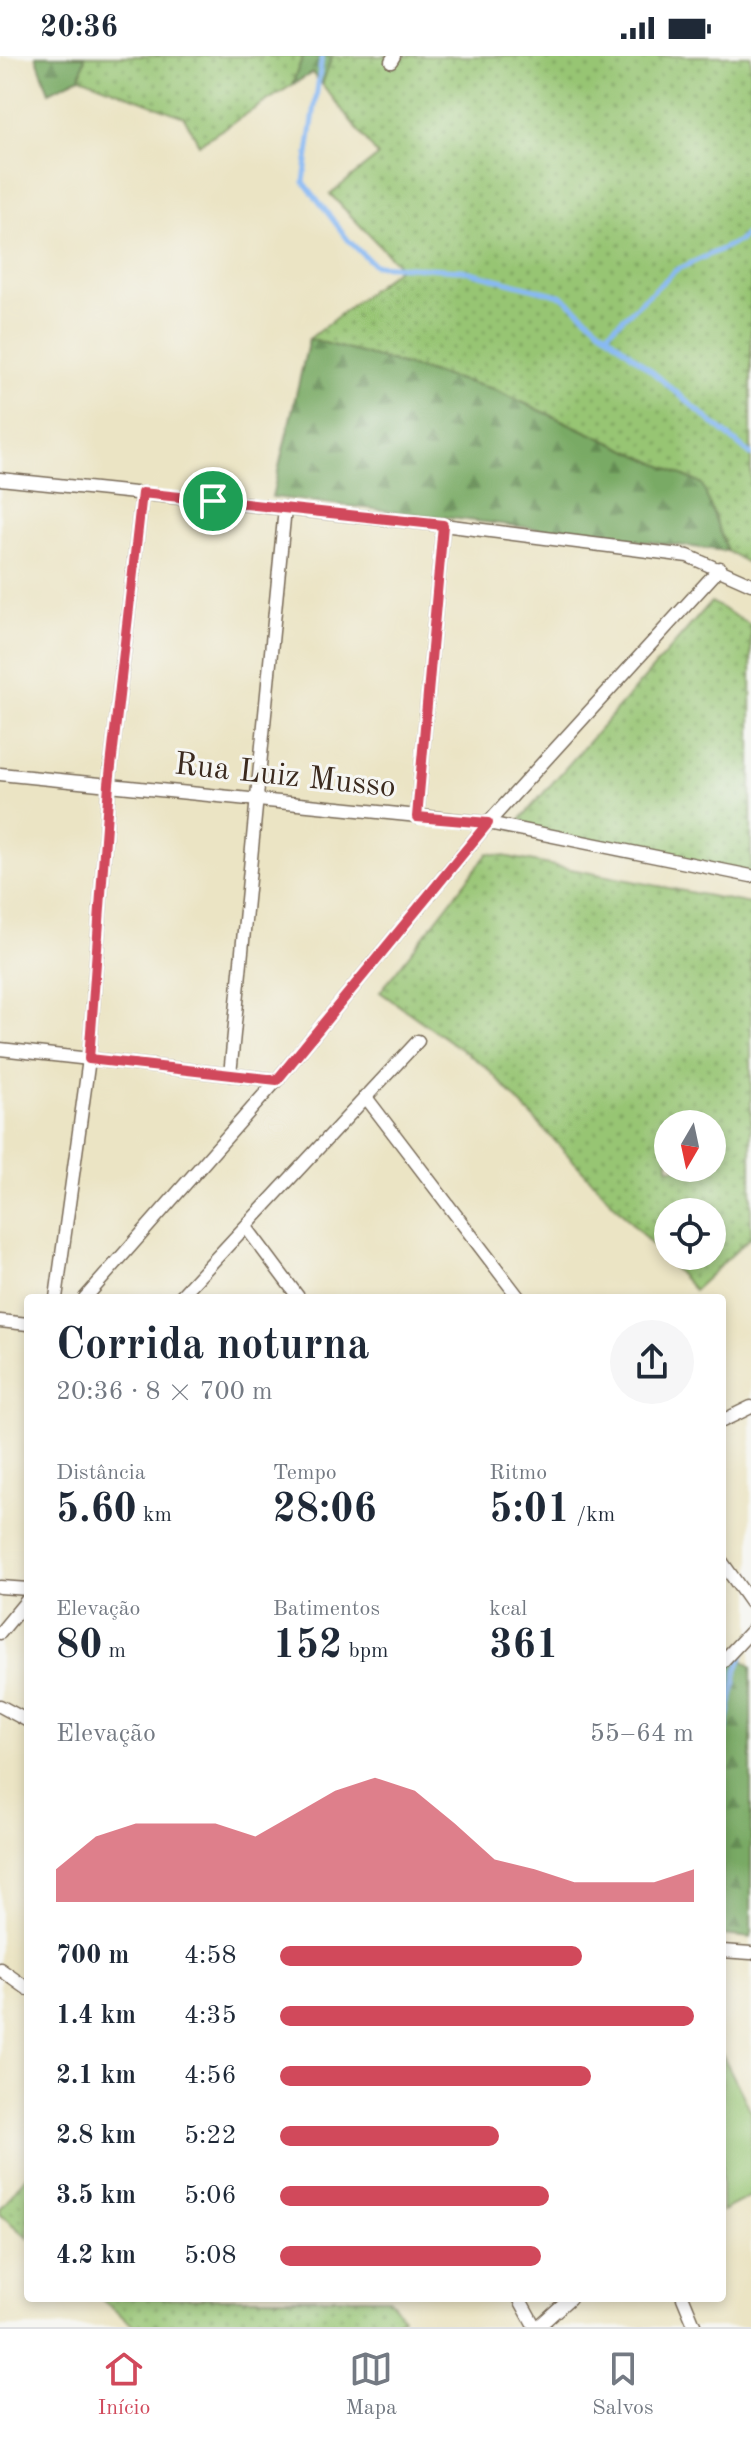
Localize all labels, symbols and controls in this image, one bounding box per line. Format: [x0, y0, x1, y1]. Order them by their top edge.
text: 20:36 [40, 13, 118, 43]
pin [179, 467, 247, 535]
icon: arrive [191, 479, 235, 523]
street label: Rua Luiz Musso [173, 749, 397, 805]
north arrow [654, 1110, 726, 1182]
map controls [654, 1110, 726, 1270]
button: locate [654, 1198, 726, 1270]
button: share [610, 1320, 694, 1404]
text: Corrida noturna [56, 1324, 370, 1368]
text: 20:36 · 8 × 700 m [56, 1379, 273, 1405]
text: Distância [56, 1462, 146, 1484]
text: Tempo [273, 1462, 337, 1484]
text: Ritmo [489, 1462, 547, 1484]
text: 5.60 [56, 1491, 137, 1531]
text: 28:06 [273, 1491, 377, 1531]
text: 5:01 [489, 1491, 570, 1531]
text: km [137, 1504, 172, 1526]
text: /km [570, 1504, 615, 1526]
text: Elevação [56, 1598, 140, 1620]
text: Batimentos [273, 1598, 380, 1620]
text: kcal [489, 1598, 527, 1620]
text: 80 [56, 1627, 102, 1667]
text: 152 [273, 1627, 342, 1667]
text: 361 [489, 1627, 559, 1667]
text: m [102, 1640, 126, 1662]
text: bpm [342, 1640, 389, 1662]
text: Elevação [56, 1721, 156, 1747]
text: 55–64 m [590, 1721, 694, 1747]
text: 700 m [56, 1943, 129, 1969]
text: 4:58 [184, 1943, 237, 1969]
text: 1.4 km [56, 2003, 136, 2029]
text: 4:35 [184, 2003, 237, 2029]
text: 2.1 km [56, 2063, 136, 2089]
text: 4:56 [184, 2063, 237, 2089]
text: 2.8 km [56, 2123, 136, 2149]
text: 5:22 [184, 2123, 237, 2149]
text: 3.5 km [56, 2183, 136, 2209]
text: 5:06 [184, 2183, 237, 2209]
text: 4.2 km [56, 2243, 136, 2269]
text: 5:08 [184, 2243, 237, 2269]
tab: Início [97, 2347, 150, 2422]
tab: Mapa [345, 2347, 397, 2422]
tab: Salvos [592, 2347, 653, 2422]

